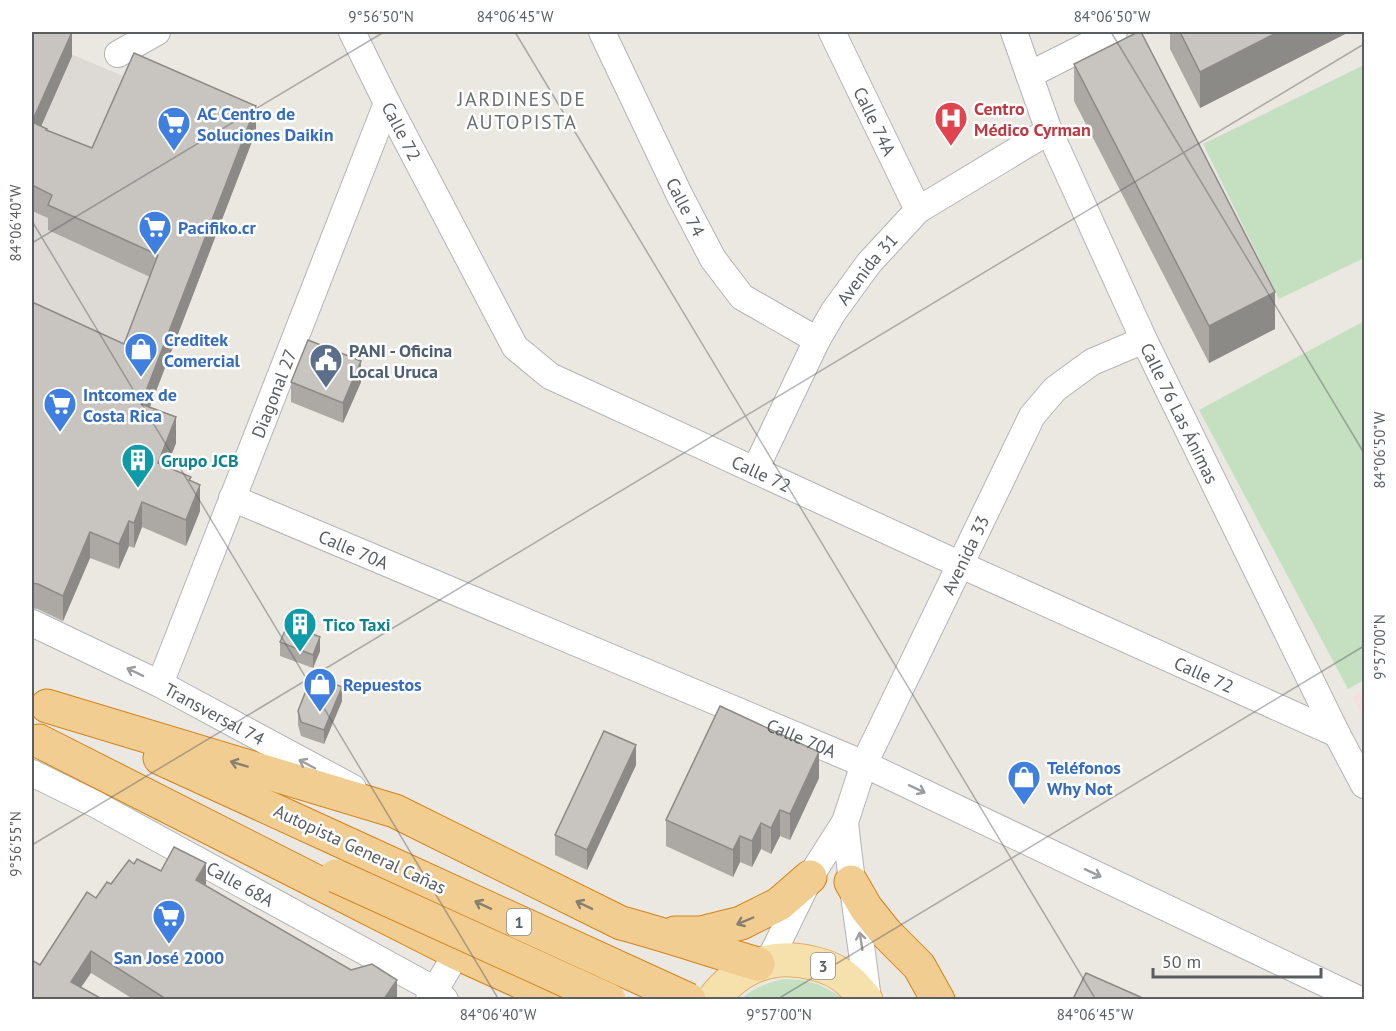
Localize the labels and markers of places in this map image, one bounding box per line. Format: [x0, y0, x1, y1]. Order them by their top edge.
place label: Centro Médico Cyrman [974, 97, 1091, 141]
hospital icon: Centro Médico Cyrman [933, 100, 969, 147]
place label: AC Centro de Soluciones Daikin [197, 102, 334, 146]
supermarket icon: AC Centro de Soluciones Daikin [156, 105, 192, 152]
supermarket icon: Pacifiko.cr [137, 209, 173, 256]
place label: Pacifiko.cr [178, 216, 257, 239]
place label: Creditek Comercial [164, 328, 241, 372]
shop icon: Creditek Comercial [123, 331, 159, 378]
place label: PANI - Oficina Local Uruca [349, 339, 452, 383]
public building icon: PANI - Oficina Local Uruca [308, 342, 344, 389]
place label: Intcomex de Costa Rica [83, 383, 177, 427]
supermarket icon: Intcomex de Costa Rica [42, 386, 78, 433]
building icon: Grupo JCB [120, 442, 156, 489]
place label: Grupo JCB [161, 449, 239, 472]
building icon: Tico Taxi [282, 606, 318, 653]
place label: Tico Taxi [323, 613, 391, 636]
shop icon: Repuestos [302, 666, 338, 713]
place label: Repuestos [343, 673, 422, 696]
place label: Teléfonos Why Not [1047, 756, 1121, 800]
shop icon: Teléfonos Why Not [1006, 759, 1042, 806]
supermarket icon: San José 2000 [151, 898, 187, 945]
place label: San José 2000 [114, 946, 224, 969]

